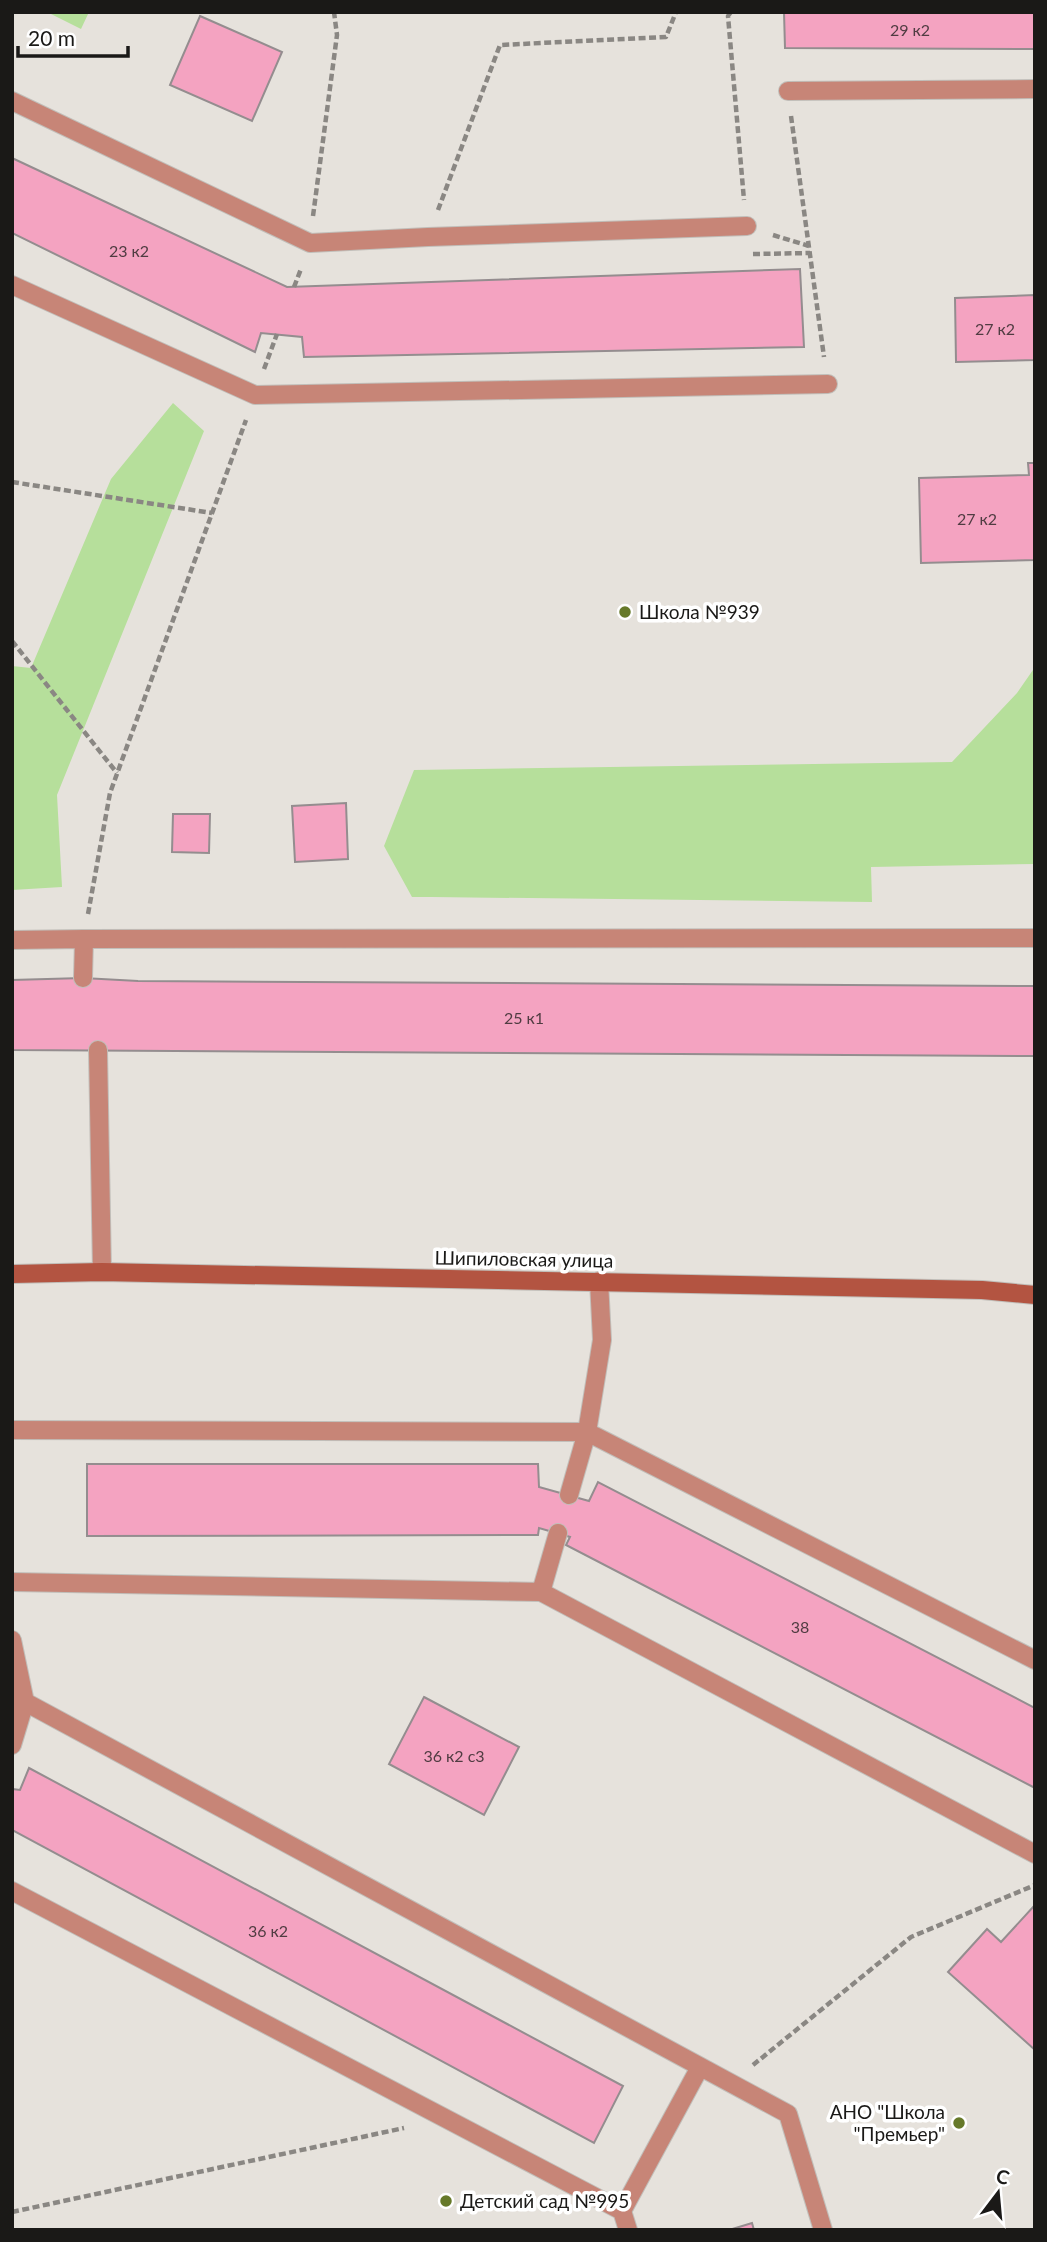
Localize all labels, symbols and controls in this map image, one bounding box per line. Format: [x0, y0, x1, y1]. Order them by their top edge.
scale bar [18, 14, 128, 58]
house number: 29 к2 [890, 20, 930, 39]
text: 20 m [28, 25, 75, 50]
house number: 23 к2 [109, 241, 149, 260]
house number: 27 к2 [975, 319, 1015, 338]
house number: 27 к2 [957, 509, 997, 528]
place label: Школа №939 [639, 600, 760, 623]
marker: Школа №939 [617, 604, 633, 620]
house number: 25 к1 [504, 1008, 544, 1027]
street label: Шипиловская улица [434, 1245, 614, 1272]
house number: 38 [791, 1617, 809, 1636]
house number: 36 к2 с3 [423, 1746, 485, 1765]
house number: 36 к2 [248, 1921, 288, 1940]
place label: АНО "Школа "Премьер" [830, 2100, 945, 2145]
marker: АНО "Школа "Премьер" [951, 2115, 967, 2131]
north arrow [963, 2158, 1033, 2228]
text: С [994, 2163, 1012, 2189]
place label: Детский сад №995 [460, 2189, 629, 2212]
marker: Детский сад №995 [438, 2193, 454, 2209]

